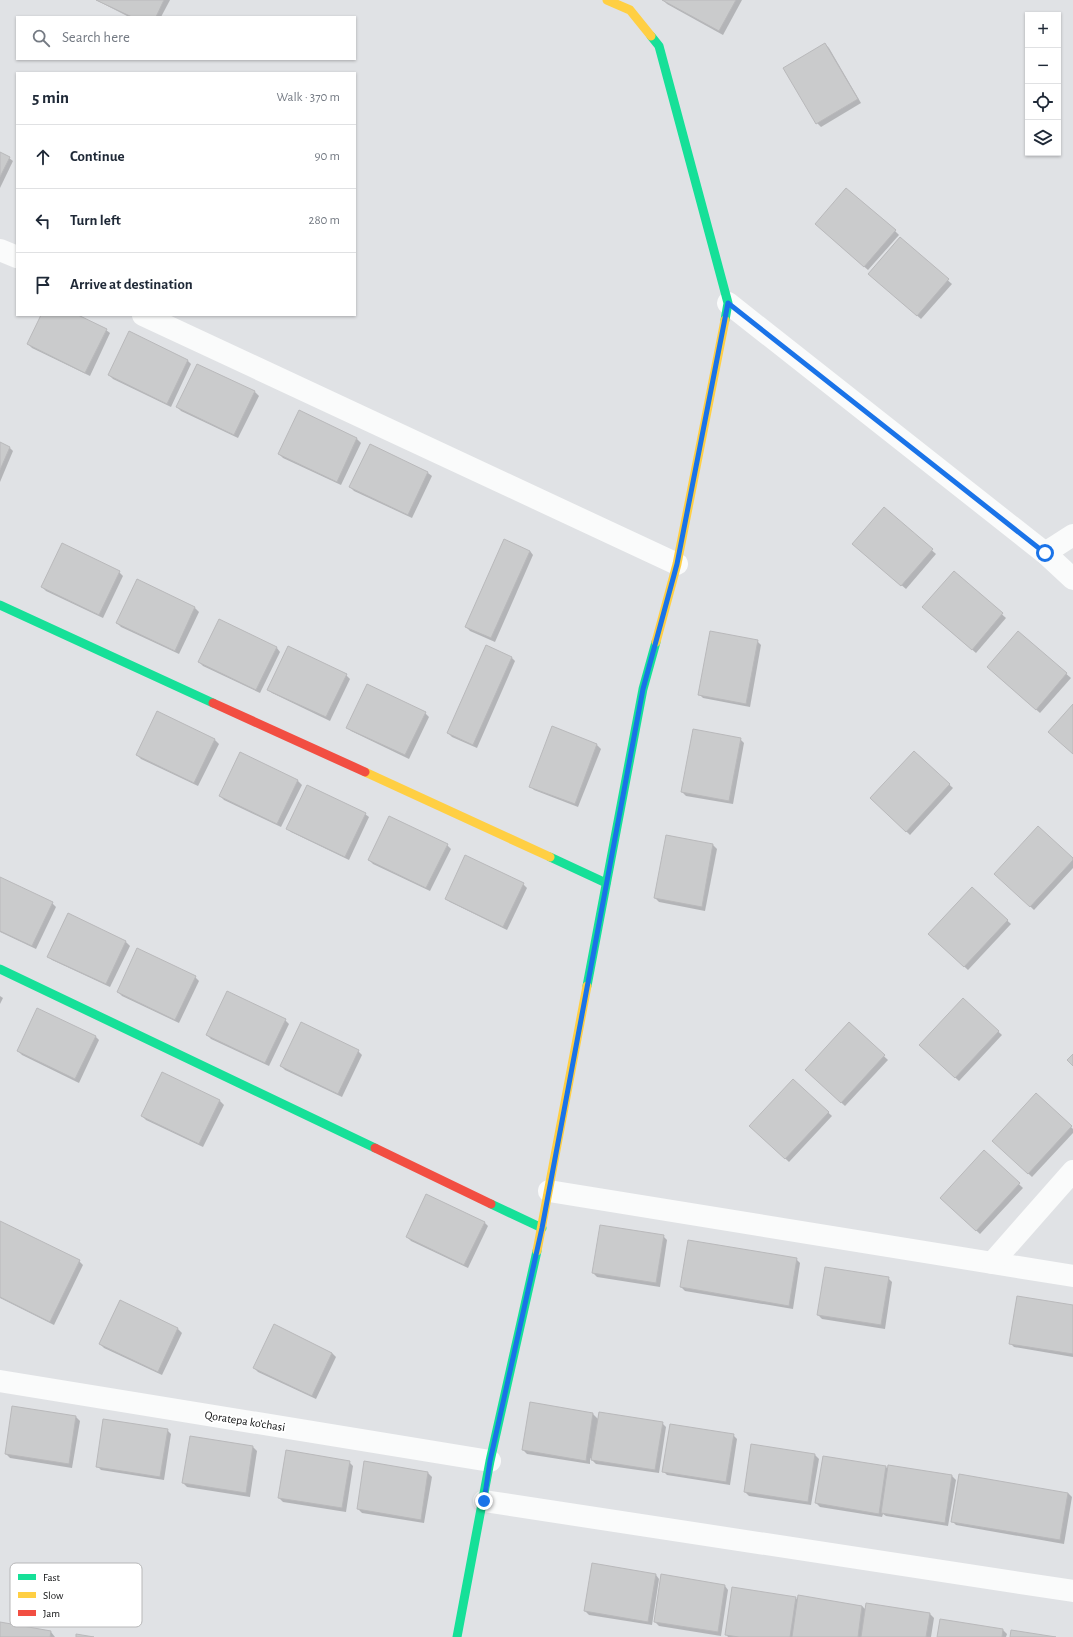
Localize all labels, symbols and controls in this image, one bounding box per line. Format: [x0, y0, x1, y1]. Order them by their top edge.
map controls [1025, 12, 1061, 156]
button: + [1025, 12, 1061, 48]
search box [16, 16, 356, 60]
icon: search [30, 27, 52, 49]
text: Search here [62, 30, 130, 45]
button: − [1025, 48, 1061, 84]
button: locate [1025, 84, 1061, 120]
text: 5 min [32, 89, 69, 106]
text: Walk · 370 m [276, 91, 340, 104]
button: layers [1025, 120, 1061, 156]
icon: ahead [32, 146, 54, 168]
text: Continue [70, 149, 125, 164]
text: 90 m [314, 150, 340, 163]
icon: left [32, 210, 54, 232]
text: Turn left [70, 213, 121, 228]
text: 280 m [309, 214, 340, 227]
icon: arrive [32, 274, 54, 296]
text: Arrive at destination [70, 277, 193, 292]
route start [1036, 544, 1054, 562]
street label: Qoratepa ko'chasi [204, 1409, 286, 1434]
route end [475, 1492, 493, 1510]
legend [10, 1563, 142, 1627]
text: Fast [43, 1572, 61, 1583]
text: Slow [43, 1590, 64, 1601]
text: Jam [43, 1608, 60, 1619]

